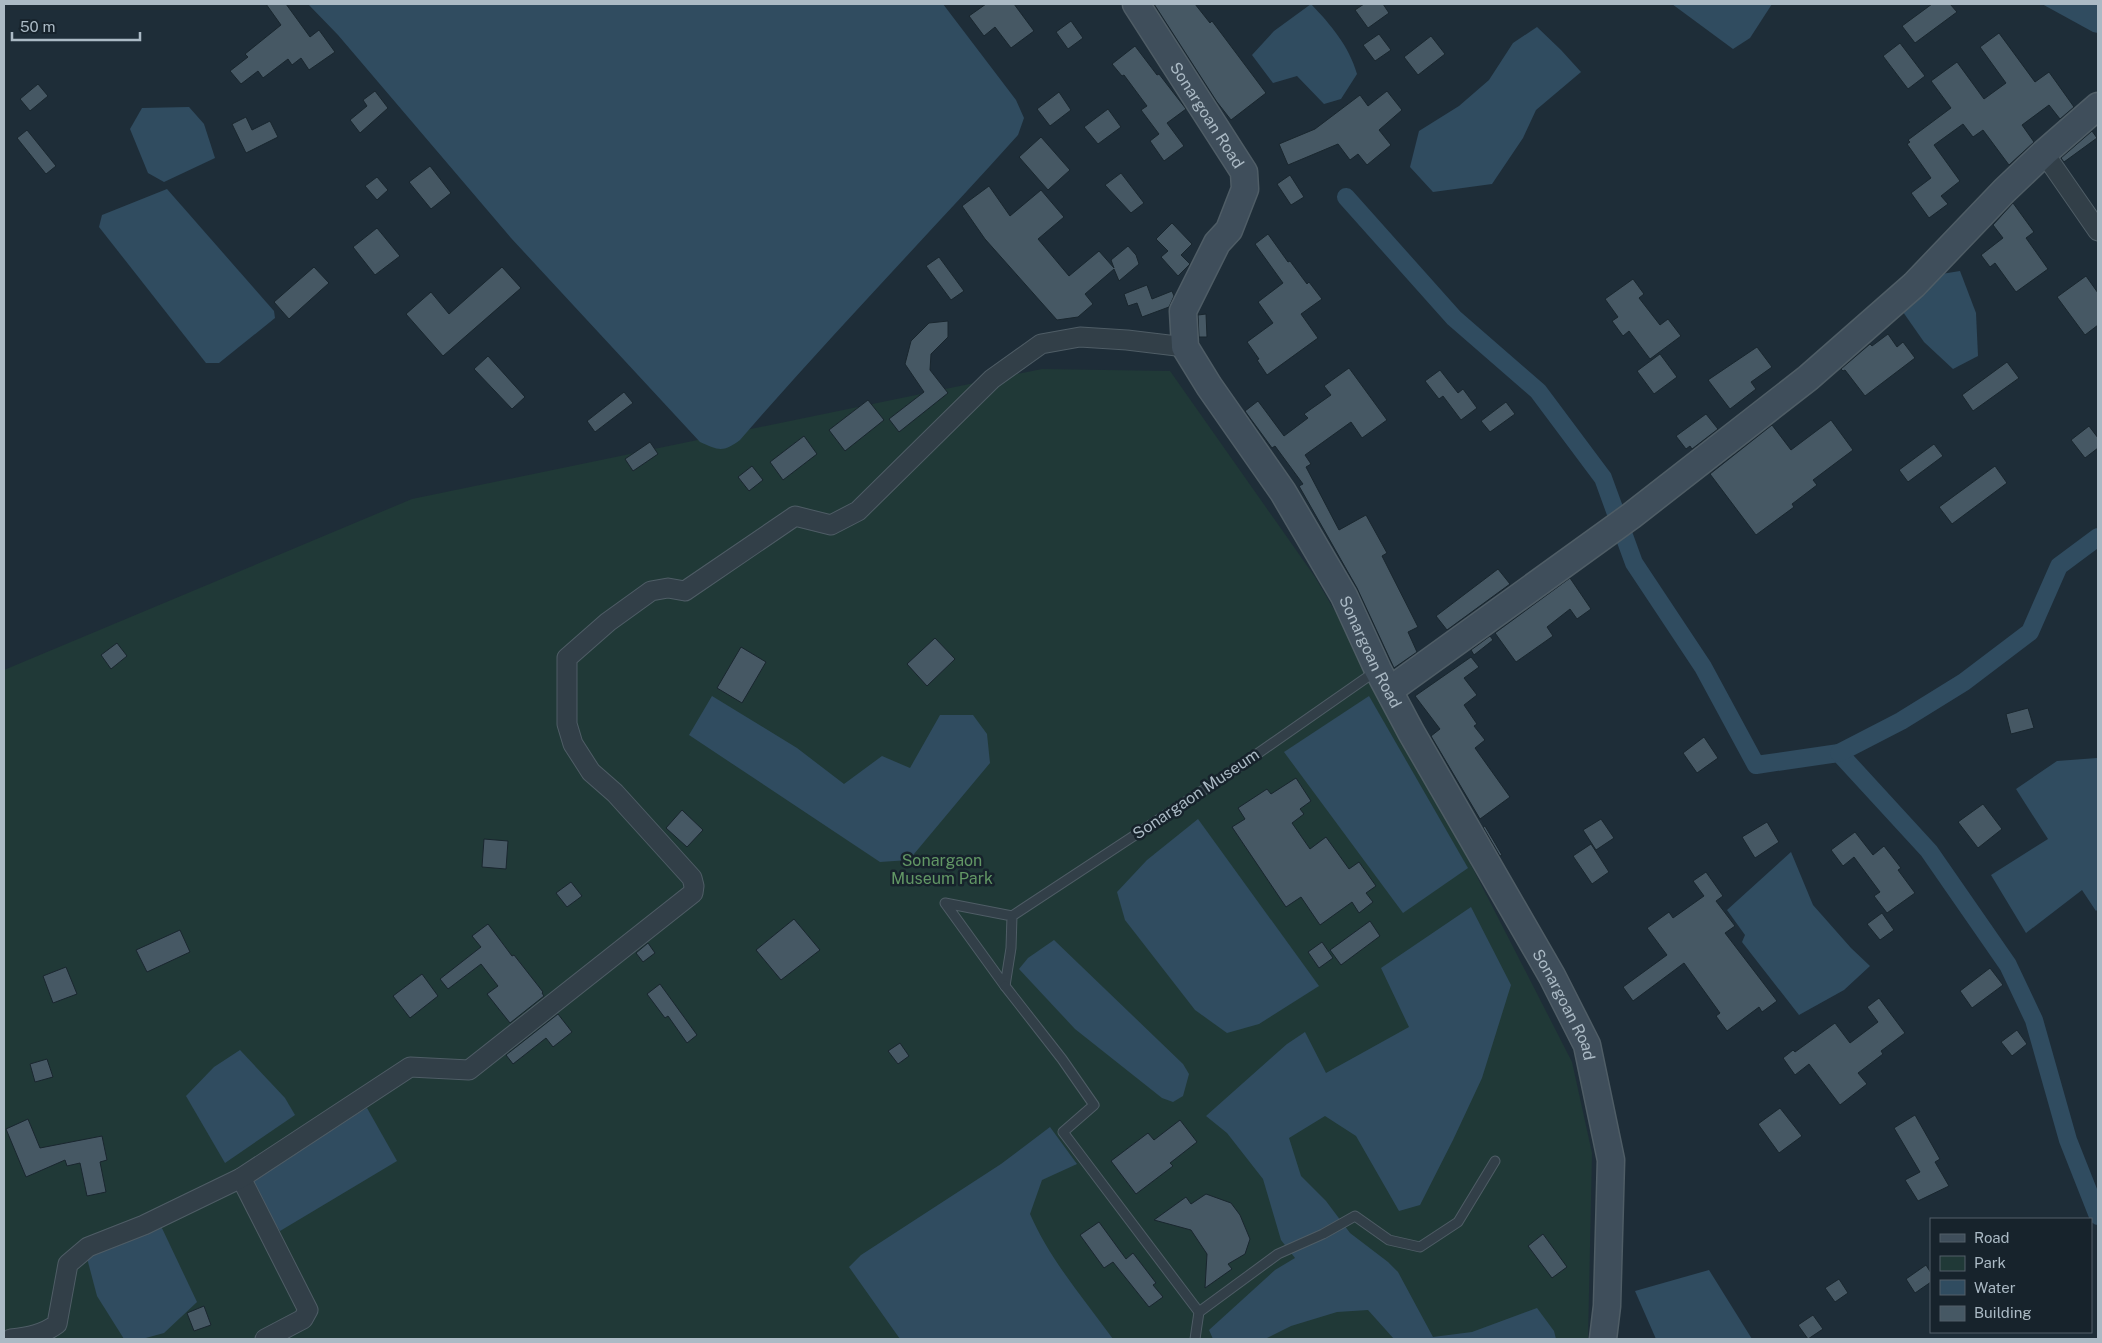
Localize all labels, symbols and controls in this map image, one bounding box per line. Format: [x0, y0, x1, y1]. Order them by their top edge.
scale bar [12, 10, 140, 42]
text: 50 m [20, 18, 55, 35]
street label: Sonargoan Road [1166, 58, 1248, 172]
street label: Sonargoan Road [1336, 593, 1406, 711]
street label: Sonargaon Museum [1129, 745, 1263, 843]
park label: Sonargaon Museum Park [891, 851, 993, 888]
street label: Sonargoan Road [1529, 945, 1599, 1062]
legend [1930, 1218, 2092, 1333]
text: Road [1974, 1229, 2010, 1246]
text: Park [1974, 1254, 2006, 1271]
text: Water [1974, 1279, 2016, 1296]
text: Building [1974, 1304, 2032, 1321]

